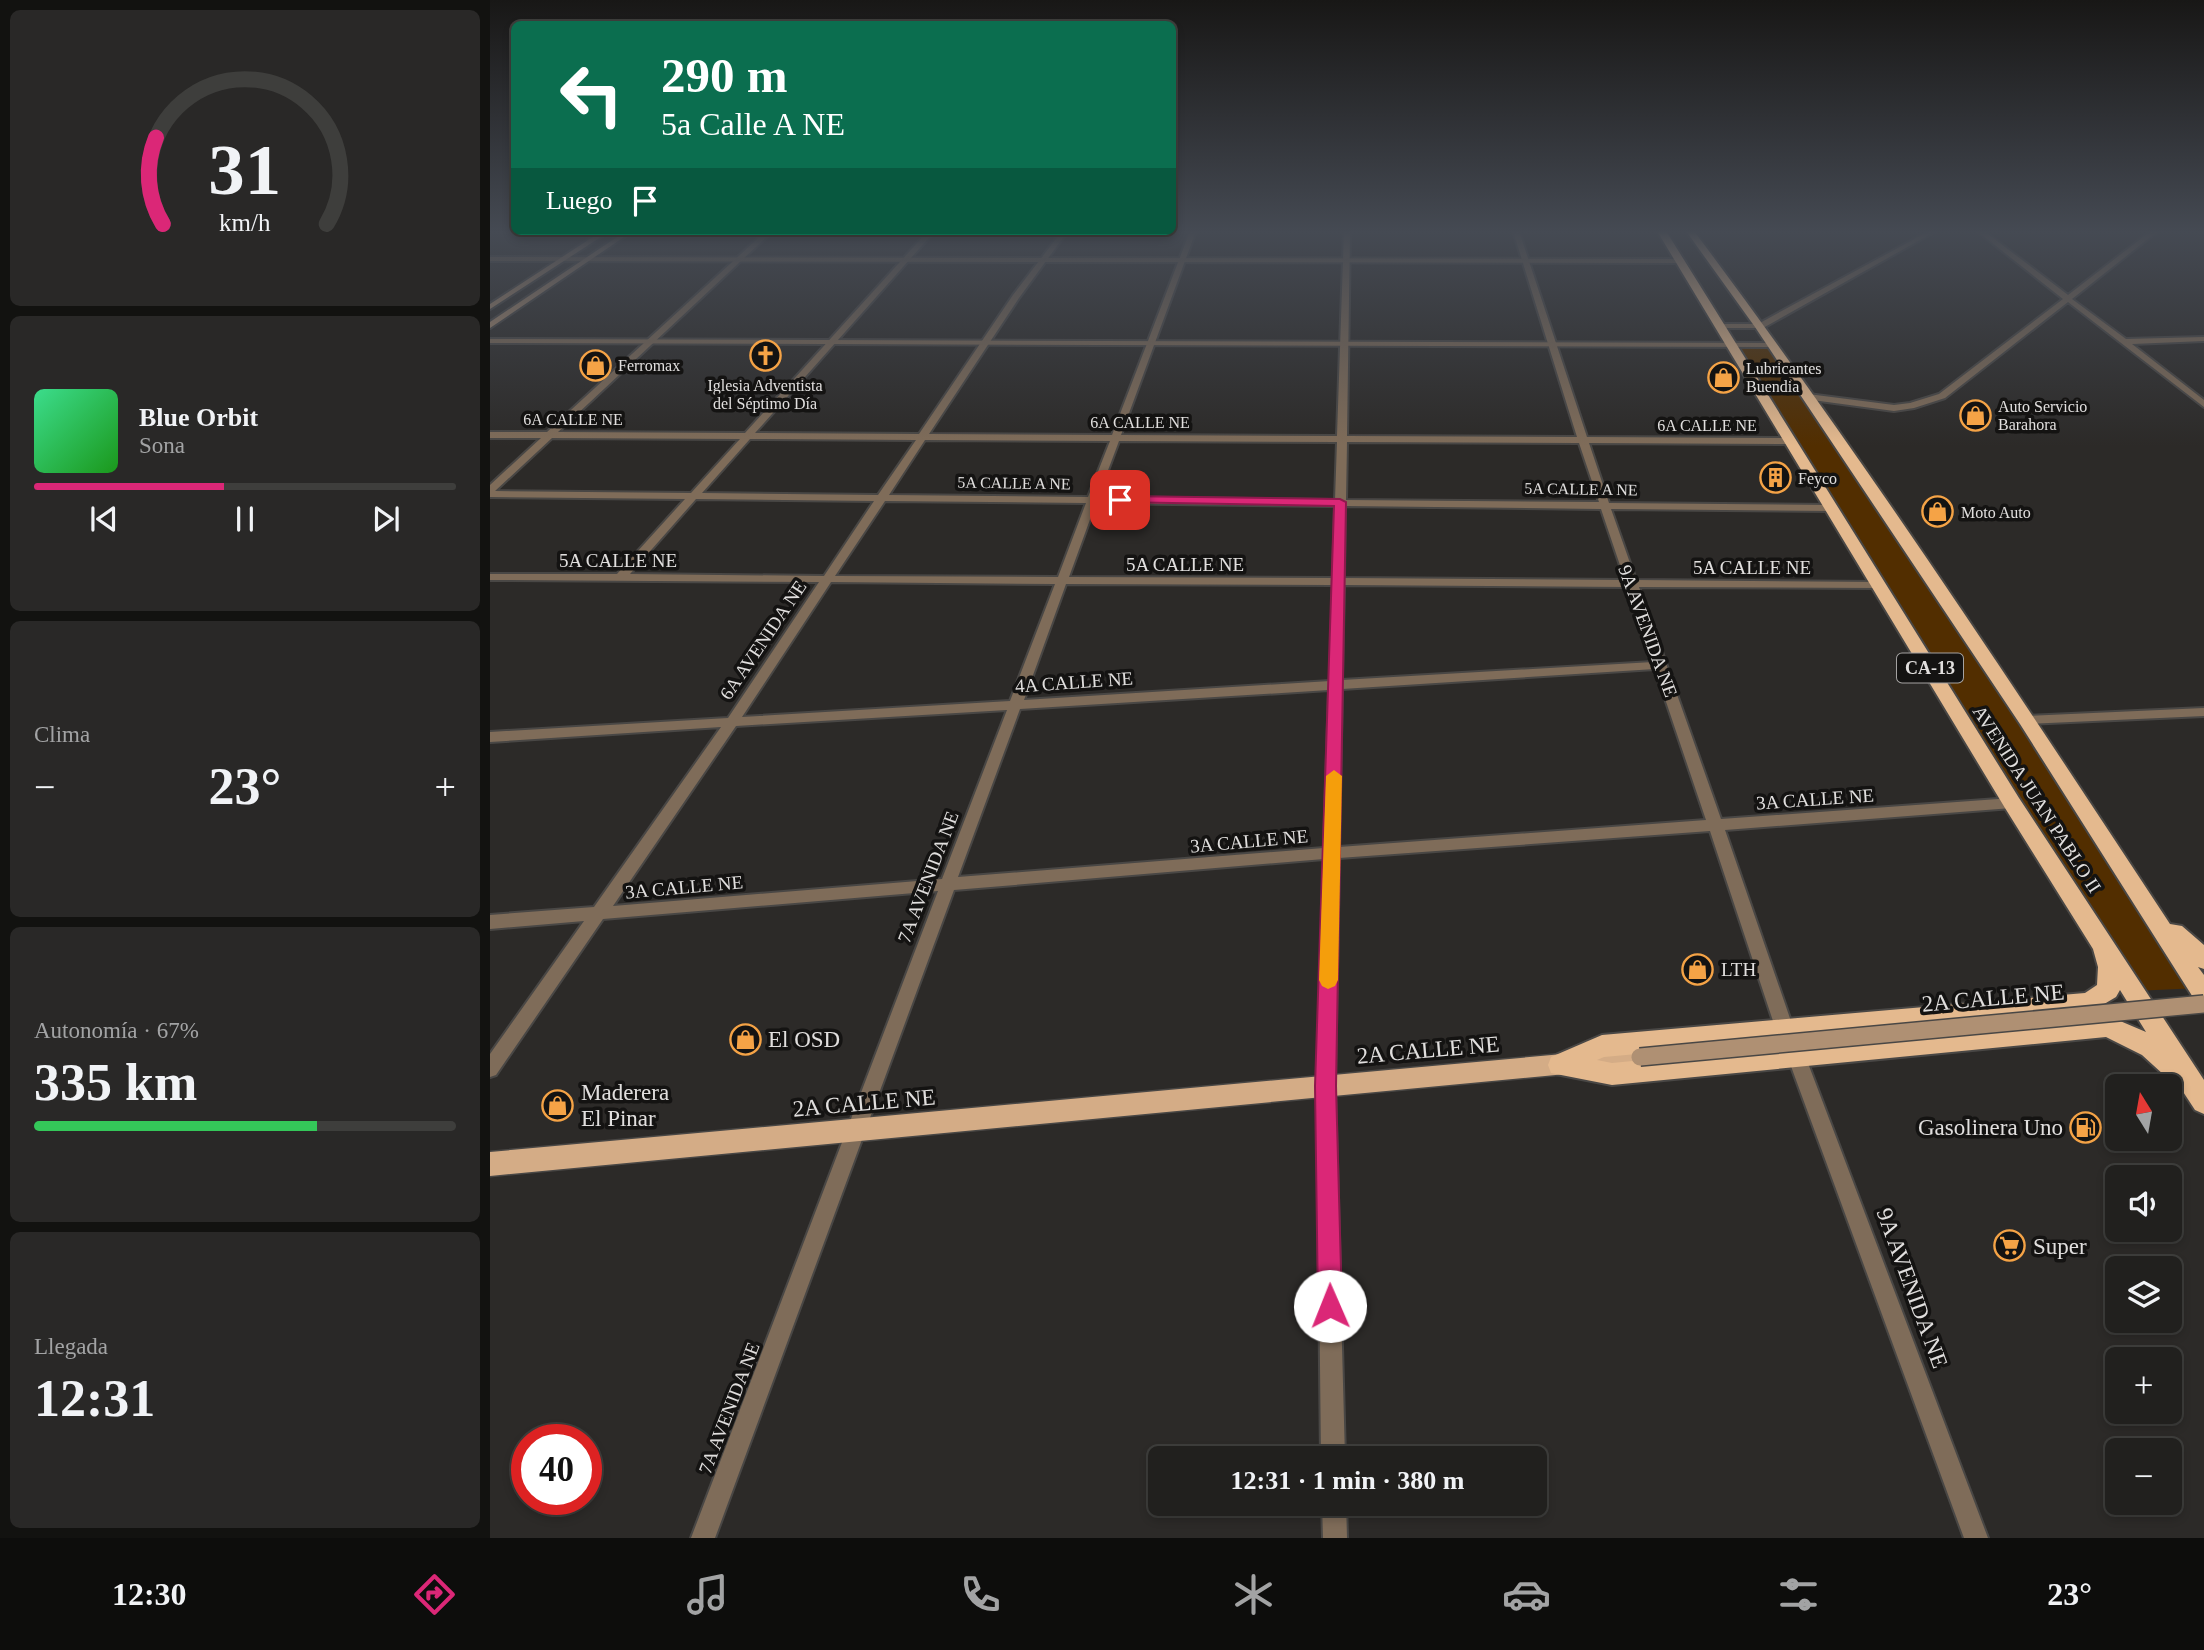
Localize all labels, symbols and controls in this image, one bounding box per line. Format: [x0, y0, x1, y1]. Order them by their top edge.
text: 290 m [661, 48, 788, 103]
icon: left [546, 49, 637, 140]
text: 5a Calle A NE [661, 106, 845, 142]
text: 31 [209, 129, 281, 210]
icon: arrive [626, 182, 664, 220]
text: Luego [546, 186, 612, 215]
text: km/h [219, 209, 271, 236]
church icon: Iglesia Adventista del Séptimo Día [748, 339, 782, 373]
shop icon: Ferromax [578, 348, 612, 382]
place label: Ferromax [618, 357, 680, 374]
shop icon: Lubricantes Buendia [1706, 360, 1740, 394]
place label: Lubricantes Buendia [1746, 360, 1822, 395]
place label: Iglesia Adventista del Séptimo Día [707, 377, 823, 413]
shop icon: Auto Servicio Barahora [1958, 398, 1992, 432]
place label: Auto Servicio Barahora [1998, 398, 2087, 433]
text: Blue Orbit [139, 403, 258, 432]
street label: 6A CALLE NE [523, 411, 623, 428]
street label: 6A CALLE NE [1090, 414, 1190, 431]
street label: 6A CALLE NE [1657, 417, 1757, 434]
text: Sona [139, 433, 185, 458]
building icon: Feyco [1758, 461, 1792, 495]
pin [1090, 470, 1150, 530]
place label: Feyco [1798, 470, 1837, 488]
street label: 5A CALLE A NE [957, 474, 1071, 492]
street label: 5A CALLE A NE [1524, 480, 1638, 498]
icon: arrive [1101, 481, 1139, 519]
shop icon: Moto Auto [1921, 495, 1955, 529]
icon: previous [85, 500, 123, 538]
icon: pause [226, 500, 264, 538]
icon: next [367, 500, 405, 538]
place label: Moto Auto [1961, 504, 2031, 521]
street label: 5A CALLE NE [559, 550, 677, 571]
street label: 5A CALLE NE [1126, 554, 1244, 575]
street label: 5A CALLE NE [1693, 557, 1811, 578]
street label: 9A AVENIDA NE [1614, 562, 1682, 700]
street label: 6A AVENIDA NE [715, 577, 811, 703]
road number: CA-13 [1897, 654, 1963, 682]
street label: 4A CALLE NE [1014, 667, 1134, 697]
street label: AVENIDA JUAN PABLO II [1969, 701, 2105, 897]
text: Clima [34, 722, 90, 747]
text: 23° [209, 758, 281, 815]
text: − [34, 766, 55, 808]
text: + [435, 766, 456, 808]
street label: 3A CALLE NE [1755, 784, 1875, 814]
street label: 7A AVENIDA NE [893, 808, 963, 946]
street label: 3A CALLE NE [1189, 825, 1309, 857]
street label: 3A CALLE NE [624, 871, 744, 903]
shop icon: LTH [1681, 952, 1715, 986]
place label: LTH [1721, 959, 1756, 980]
street label: 2A CALLE NE [1921, 979, 2065, 1017]
text: Autonomía · 67% [34, 1018, 199, 1043]
shop icon: El OSD [728, 1022, 762, 1056]
place label: El OSD [768, 1027, 840, 1052]
street label: 2A CALLE NE [1356, 1031, 1500, 1069]
text: 335 km [34, 1054, 197, 1111]
north arrow [2105, 1074, 2182, 1152]
map controls [2105, 1074, 2182, 1515]
place label: Maderera El Pinar [581, 1080, 669, 1131]
street label: 2A CALLE NE [792, 1084, 936, 1122]
shop icon: Maderera El Pinar [541, 1088, 575, 1122]
fuel station icon: Gasolinera Uno [2069, 1110, 2103, 1144]
place label: Gasolinera Uno [1918, 1115, 2063, 1140]
button: sound [2105, 1165, 2182, 1242]
street label: 9A AVENIDA NE [1871, 1205, 1953, 1371]
supermarket icon: Super [1993, 1229, 2027, 1263]
place label: Super [2033, 1234, 2087, 1259]
button: layers [2105, 1256, 2182, 1333]
position arrow [1293, 1269, 1367, 1343]
text: Llegada [34, 1334, 108, 1359]
street label: 7A AVENIDA NE [694, 1339, 764, 1477]
button: + [2105, 1347, 2182, 1424]
text: 12:31 [34, 1370, 155, 1427]
speed limit sign: 40 [511, 1424, 602, 1515]
button: − [2105, 1438, 2182, 1515]
text: 12:31 · 1 min · 380 m [1231, 1466, 1465, 1495]
icon: directions [410, 1570, 459, 1619]
icon: music [683, 1570, 732, 1619]
icon: phone [956, 1570, 1005, 1619]
icon: climate [1229, 1570, 1278, 1619]
icon: car [1502, 1570, 1551, 1619]
icon: filters [1774, 1570, 1823, 1619]
text: 12:30 [112, 1576, 187, 1612]
text: 23° [2047, 1576, 2092, 1612]

